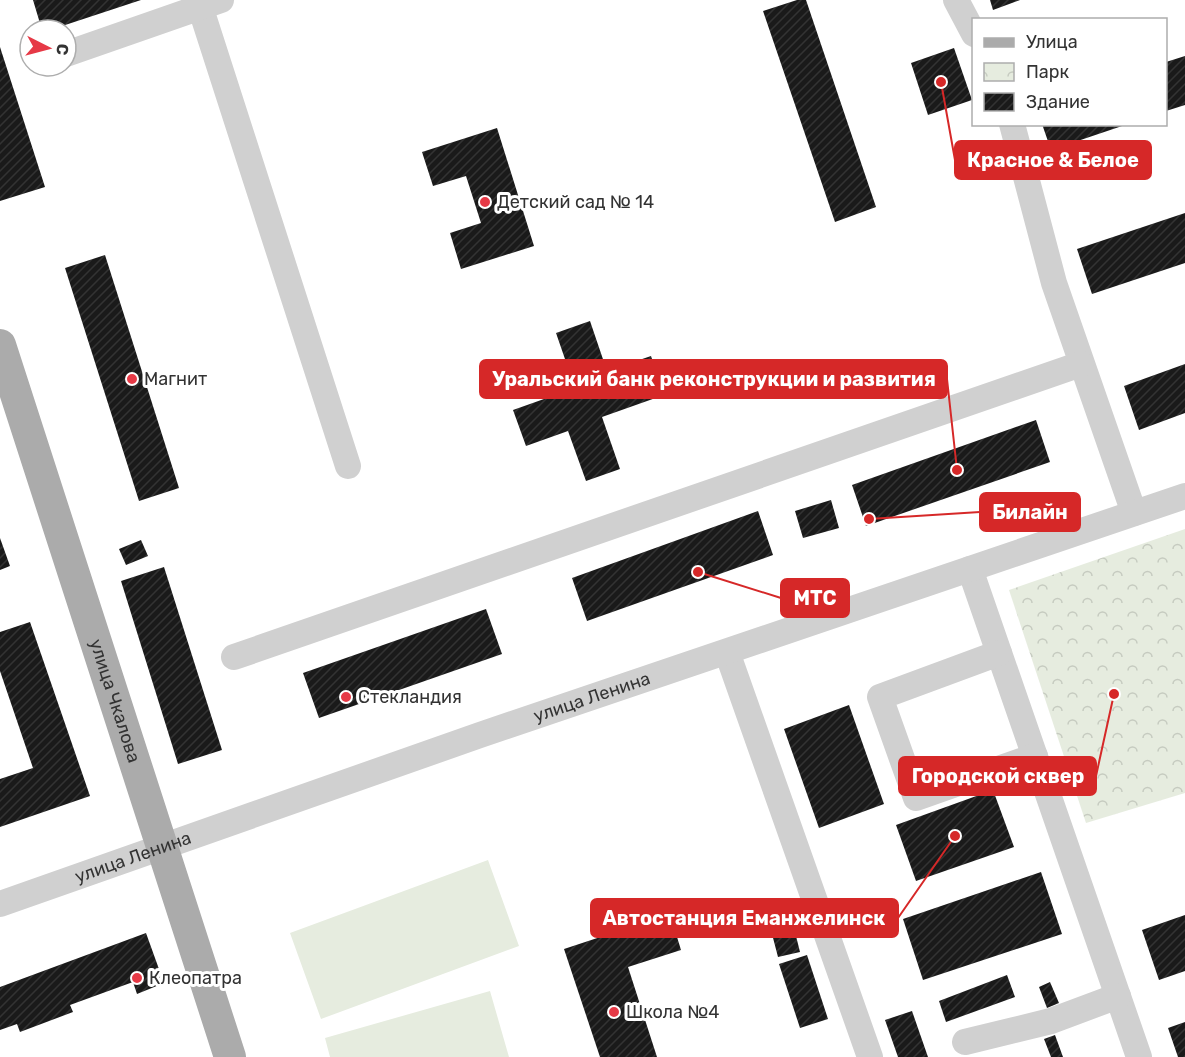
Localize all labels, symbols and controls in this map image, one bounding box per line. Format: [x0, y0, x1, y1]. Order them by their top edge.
north arrow [18, 18, 78, 78]
legend [972, 18, 1167, 126]
text: Улица [1026, 31, 1078, 53]
text: С [52, 43, 72, 56]
text: Парк [1026, 61, 1070, 83]
text: Здание [1026, 91, 1090, 113]
callout: Красное & Белое [955, 141, 1151, 179]
text: Красное & Белое [967, 148, 1139, 172]
place label: Детский сад № 14 [497, 191, 654, 213]
marker: Детский сад № 14 [478, 195, 492, 209]
callout: Уральский банк реконструкции и развития [480, 360, 947, 398]
text: Уральский банк реконструкции и развития [492, 367, 936, 391]
place label: Магнит [144, 368, 207, 390]
marker: Магнит [125, 372, 139, 386]
callout: Билайн [980, 493, 1080, 531]
text: Билайн [992, 500, 1068, 524]
callout: МТС [781, 579, 849, 617]
text: МТС [793, 586, 837, 610]
street label: улица Чкалова [85, 636, 145, 765]
street label: улица Ленина [531, 667, 653, 727]
place label: Стекландия [358, 686, 462, 708]
marker: Стекландия [339, 690, 353, 704]
callout: Городской сквер [899, 757, 1096, 795]
text: Городской сквер [912, 764, 1084, 788]
street label: улица Ленина [72, 827, 194, 888]
callout: Автостанция Еманжелинск [591, 899, 898, 937]
text: Автостанция Еманжелинск [603, 906, 885, 930]
place label: Клеопатра [149, 967, 242, 989]
marker: Клеопатра [130, 971, 144, 985]
place label: Школа №4 [626, 1001, 719, 1023]
marker: Школа №4 [607, 1005, 621, 1019]

